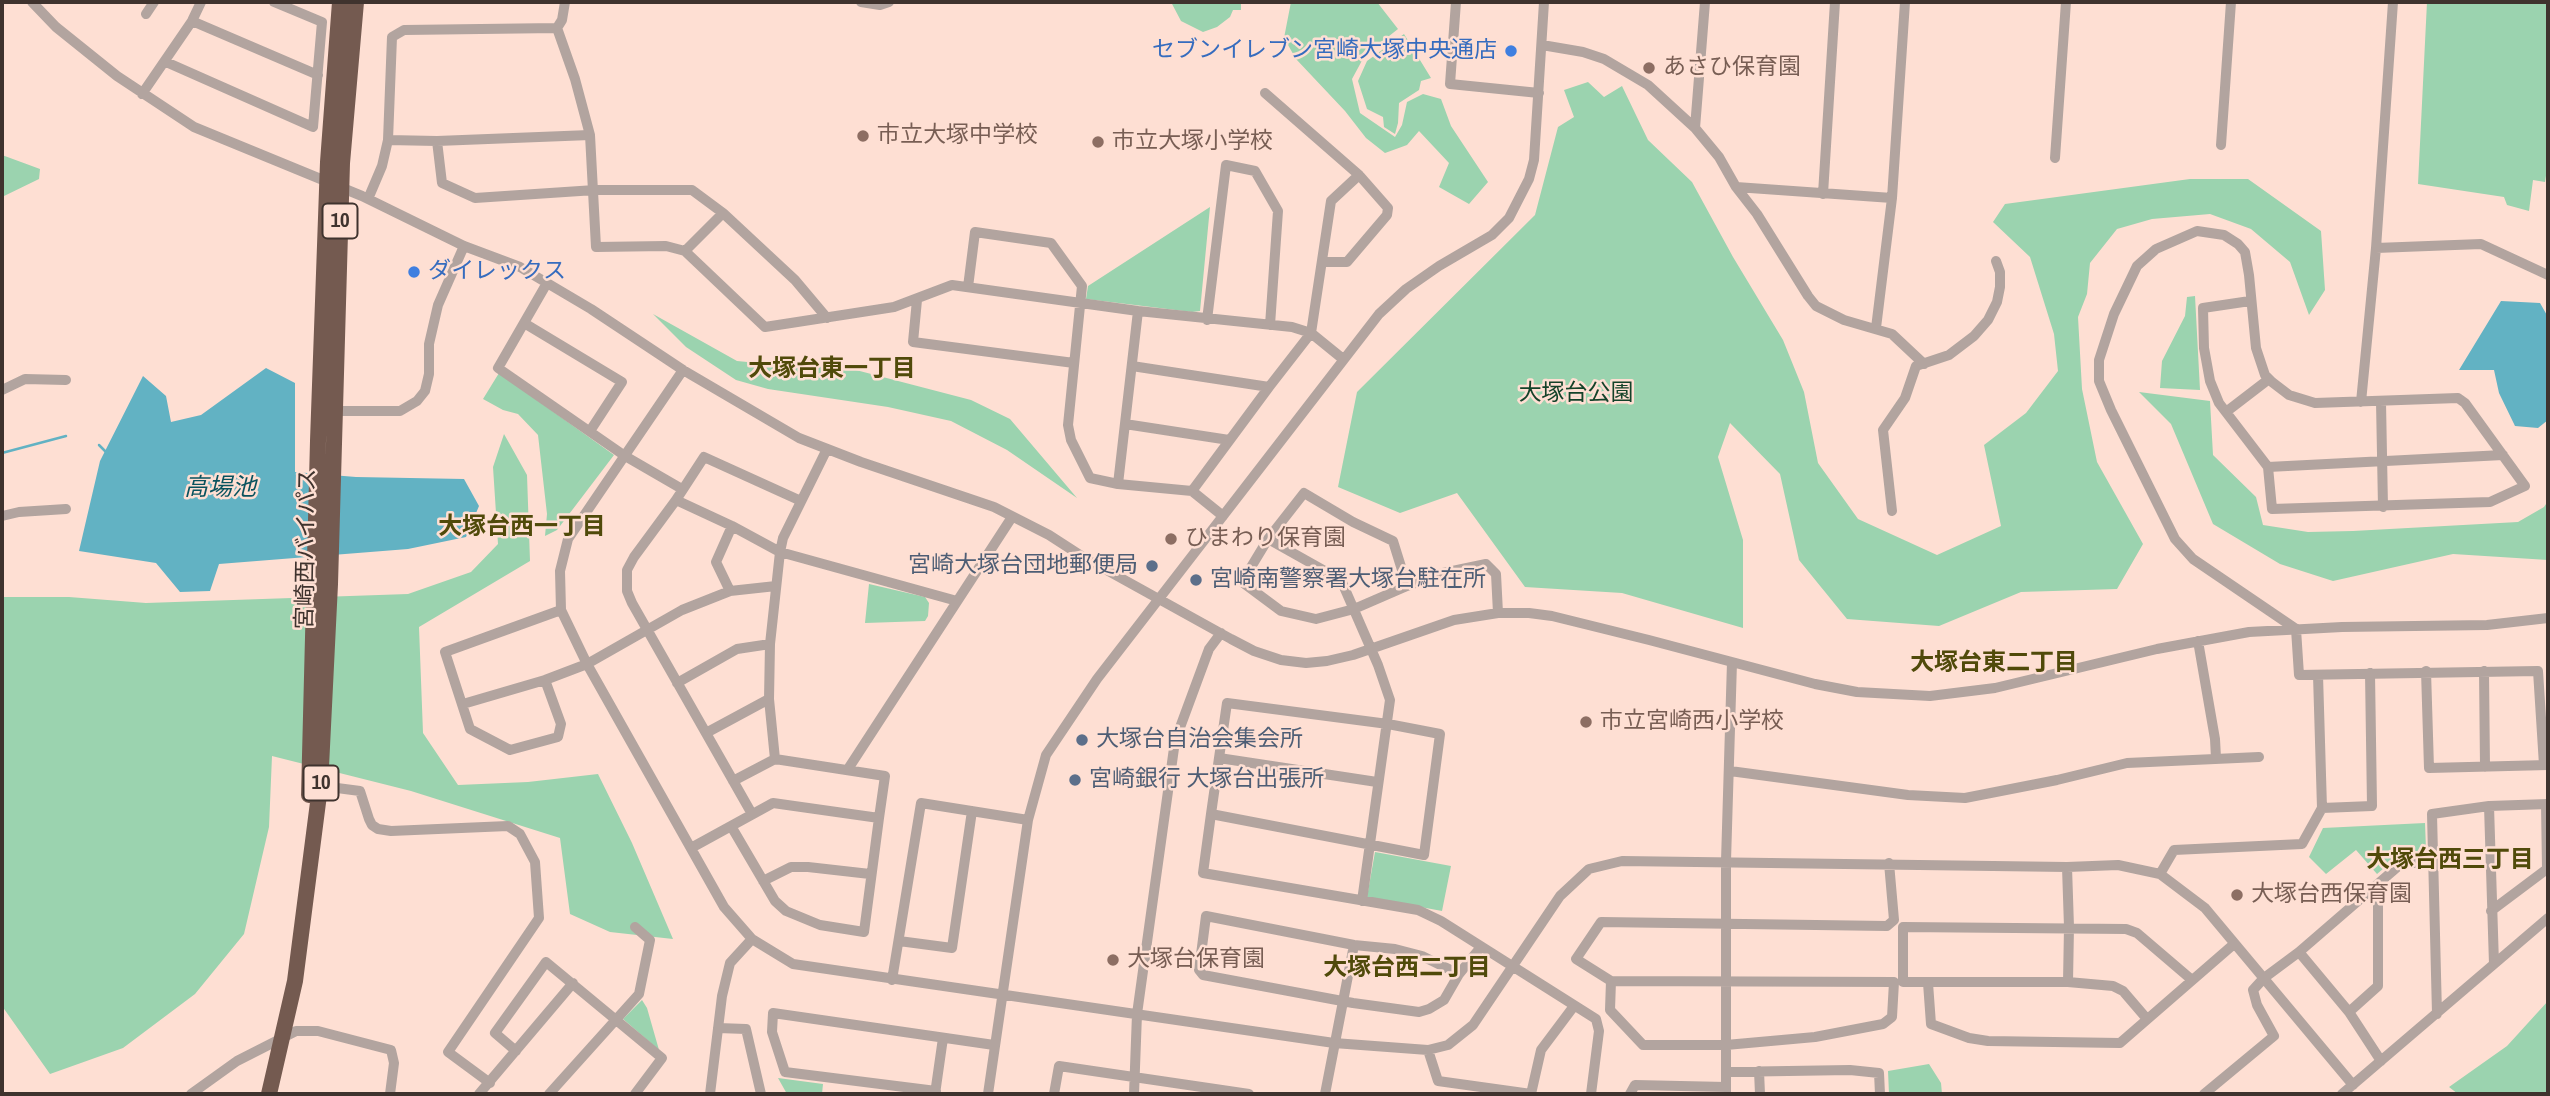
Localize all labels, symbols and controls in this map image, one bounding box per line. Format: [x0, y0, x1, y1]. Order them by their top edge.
place label: セブンイレブン宮崎大塚中央通店 [1152, 37, 1497, 65]
marker: セブンイレブン宮崎大塚中央通店 [1503, 43, 1519, 59]
place label: あさひ保育園 [1663, 54, 1801, 82]
marker: あさひ保育園 [1641, 60, 1657, 76]
place label: 市立大塚中学校 [877, 122, 1038, 150]
marker: 市立大塚中学校 [855, 128, 871, 144]
place label: 市立大塚小学校 [1112, 128, 1273, 156]
marker: 市立大塚小学校 [1090, 134, 1106, 150]
road number: 10 [322, 204, 358, 238]
place label: ダイレックス [428, 258, 566, 286]
marker: ダイレックス [406, 264, 422, 280]
district label: 大塚台東一丁目 [748, 356, 916, 384]
park label: 大塚台公園 [1519, 380, 1633, 408]
street label: 宮崎西バイパス [292, 468, 322, 630]
water label: 高場池 [184, 475, 256, 503]
district label: 大塚台西一丁目 [438, 514, 606, 542]
place label: ひまわり保育園 [1185, 525, 1346, 553]
marker: ひまわり保育園 [1163, 531, 1179, 547]
place label: 宮崎大塚台団地郵便局 [908, 552, 1138, 580]
marker: 宮崎大塚台団地郵便局 [1144, 558, 1160, 574]
place label: 宮崎南警察署大塚台駐在所 [1210, 566, 1486, 594]
marker: 宮崎南警察署大塚台駐在所 [1188, 572, 1204, 588]
district label: 大塚台東二丁目 [1910, 650, 2078, 678]
place label: 市立宮崎西小学校 [1600, 708, 1784, 736]
marker: 市立宮崎西小学校 [1578, 714, 1594, 730]
place label: 大塚台自治会集会所 [1096, 726, 1303, 754]
marker: 大塚台自治会集会所 [1074, 732, 1090, 748]
road number: 10 [304, 766, 338, 800]
place label: 宮崎銀行 大塚台出張所 [1089, 766, 1324, 794]
marker: 宮崎銀行 大塚台出張所 [1067, 772, 1083, 788]
district label: 大塚台西三丁目 [2366, 847, 2534, 875]
place label: 大塚台西保育園 [2251, 881, 2412, 909]
marker: 大塚台西保育園 [2229, 887, 2245, 903]
place label: 大塚台保育園 [1127, 946, 1265, 974]
marker: 大塚台保育園 [1105, 952, 1121, 968]
district label: 大塚台西二丁目 [1323, 955, 1491, 983]

